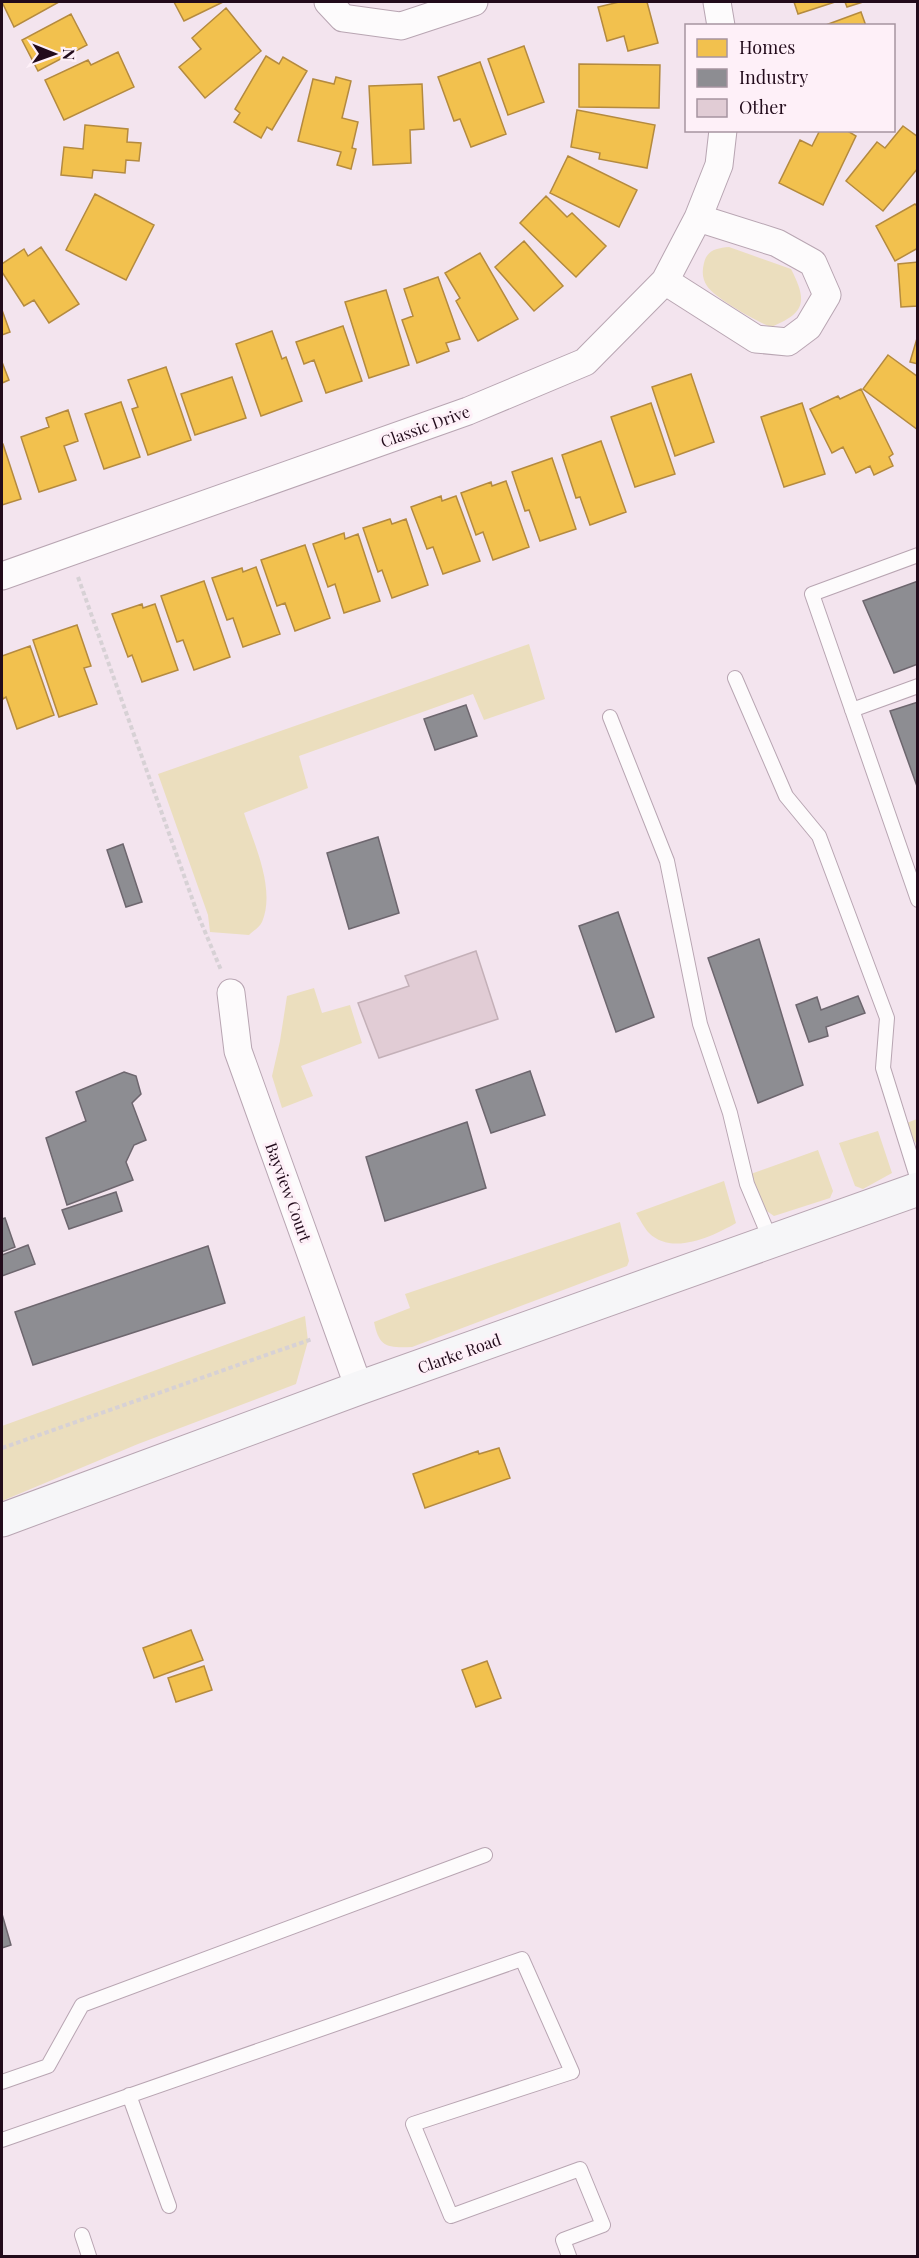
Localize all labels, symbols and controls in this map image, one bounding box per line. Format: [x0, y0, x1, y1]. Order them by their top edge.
north arrow [24, 24, 84, 84]
legend [685, 24, 895, 132]
text: Homes [739, 35, 795, 59]
text: N [59, 48, 80, 61]
text: Industry [739, 65, 808, 89]
text: Other [739, 95, 786, 119]
street label: Classic Drive [377, 400, 473, 452]
street label: Bayview Court [261, 1139, 317, 1245]
street label: Clarke Road [414, 1328, 504, 1378]

